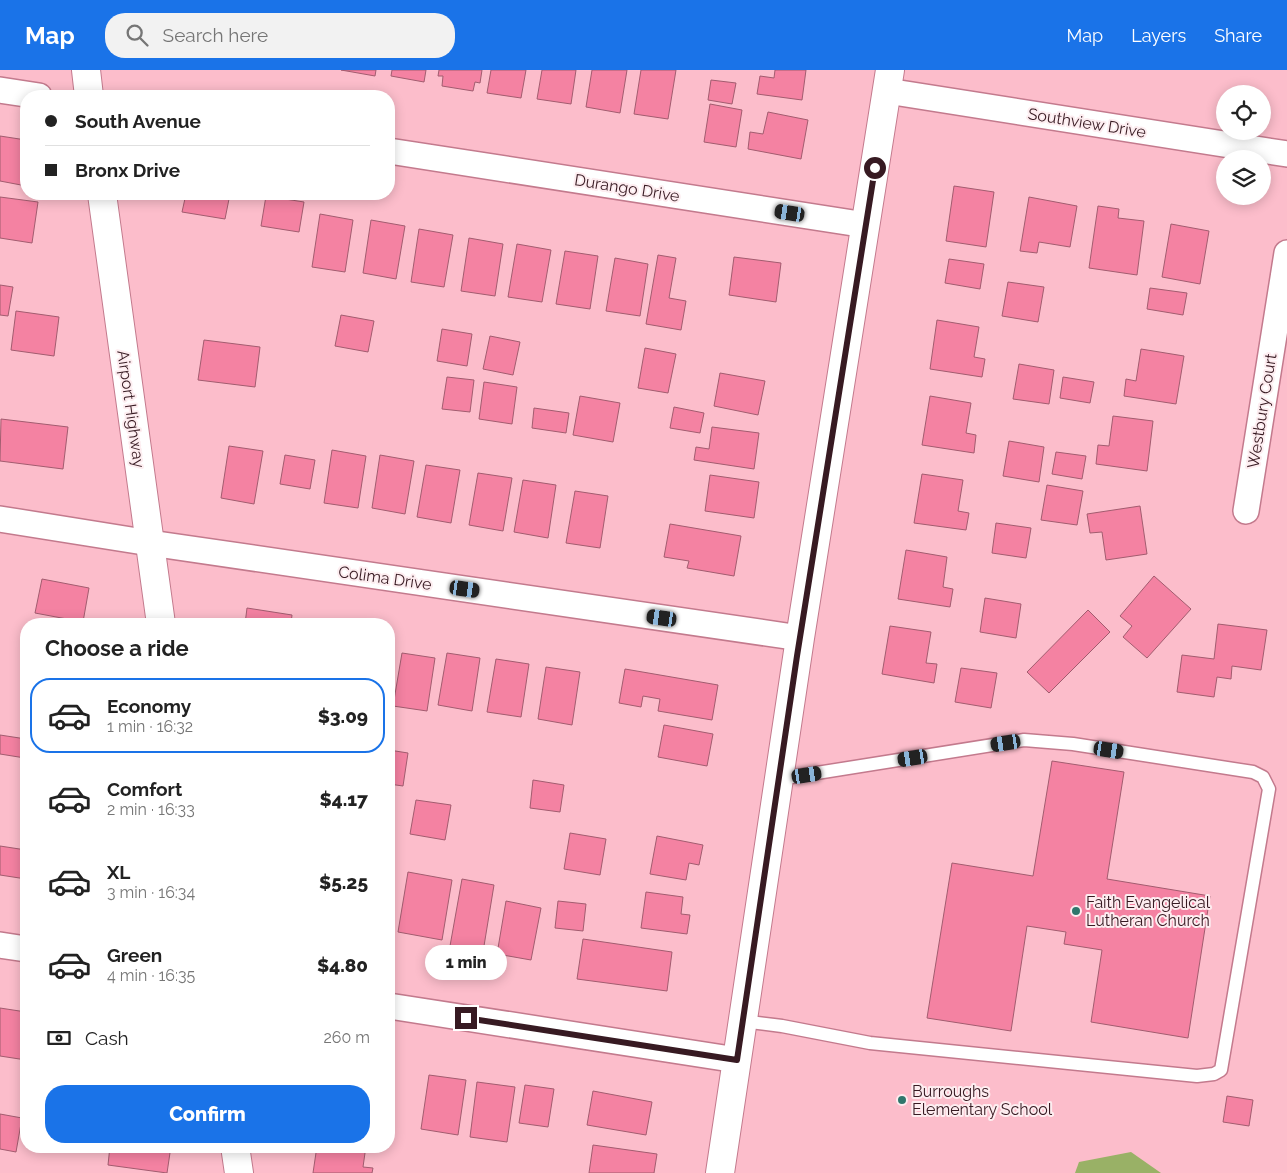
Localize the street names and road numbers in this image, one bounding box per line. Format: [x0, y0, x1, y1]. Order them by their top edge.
street label: Southview Drive [1027, 104, 1147, 142]
street label: Durango Drive [573, 170, 681, 206]
street label: Airport Highway [113, 349, 149, 469]
street label: Westbury Court [1244, 351, 1281, 470]
street label: Colima Drive [337, 562, 433, 594]

